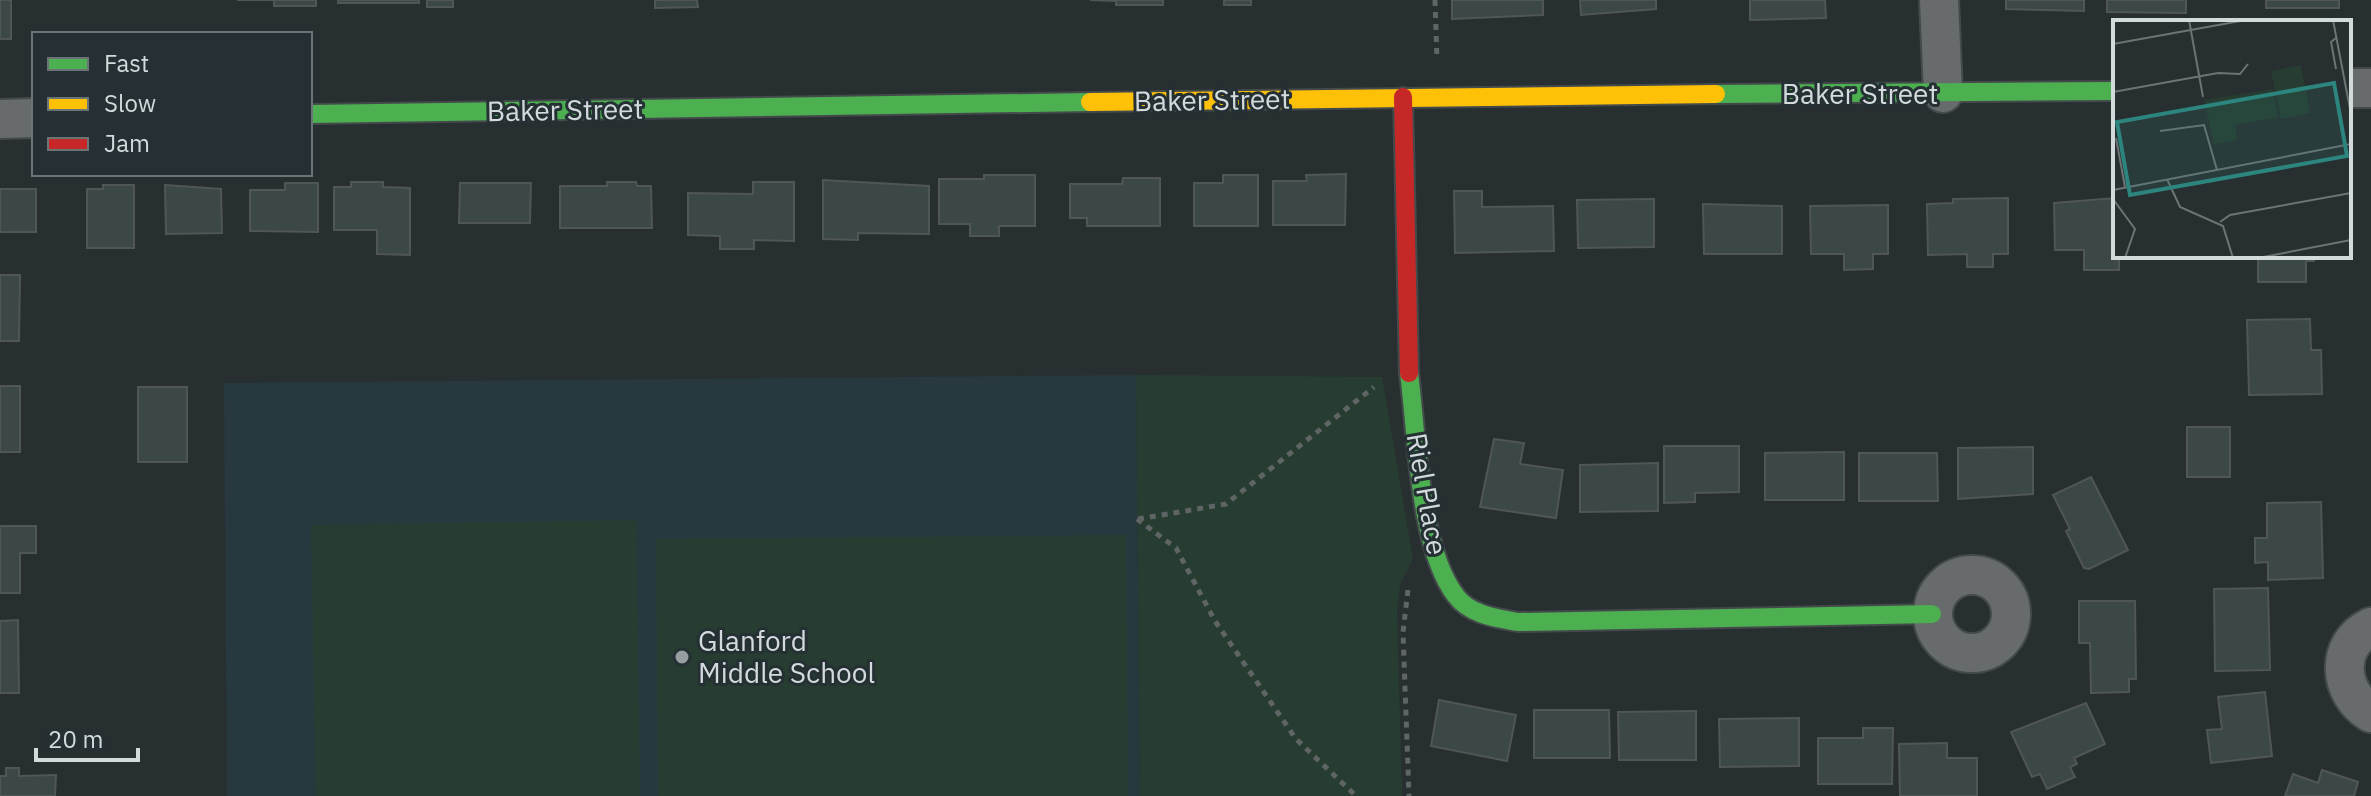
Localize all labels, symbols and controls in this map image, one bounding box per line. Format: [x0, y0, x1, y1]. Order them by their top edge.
inset map [2113, 20, 2351, 258]
legend [32, 32, 312, 176]
text: Fast [104, 47, 149, 79]
street label: Baker Street [1782, 75, 1938, 112]
street label: Baker Street [1133, 80, 1291, 119]
text: Slow [104, 87, 156, 119]
street label: Baker Street [486, 90, 644, 129]
text: Jam [104, 127, 150, 159]
street label: Riel Place [1399, 430, 1456, 558]
place label: Glanford Middle School [698, 622, 875, 691]
marker: Glanford Middle School [673, 648, 691, 666]
scale bar [36, 712, 138, 762]
text: 20 m [48, 723, 103, 755]

